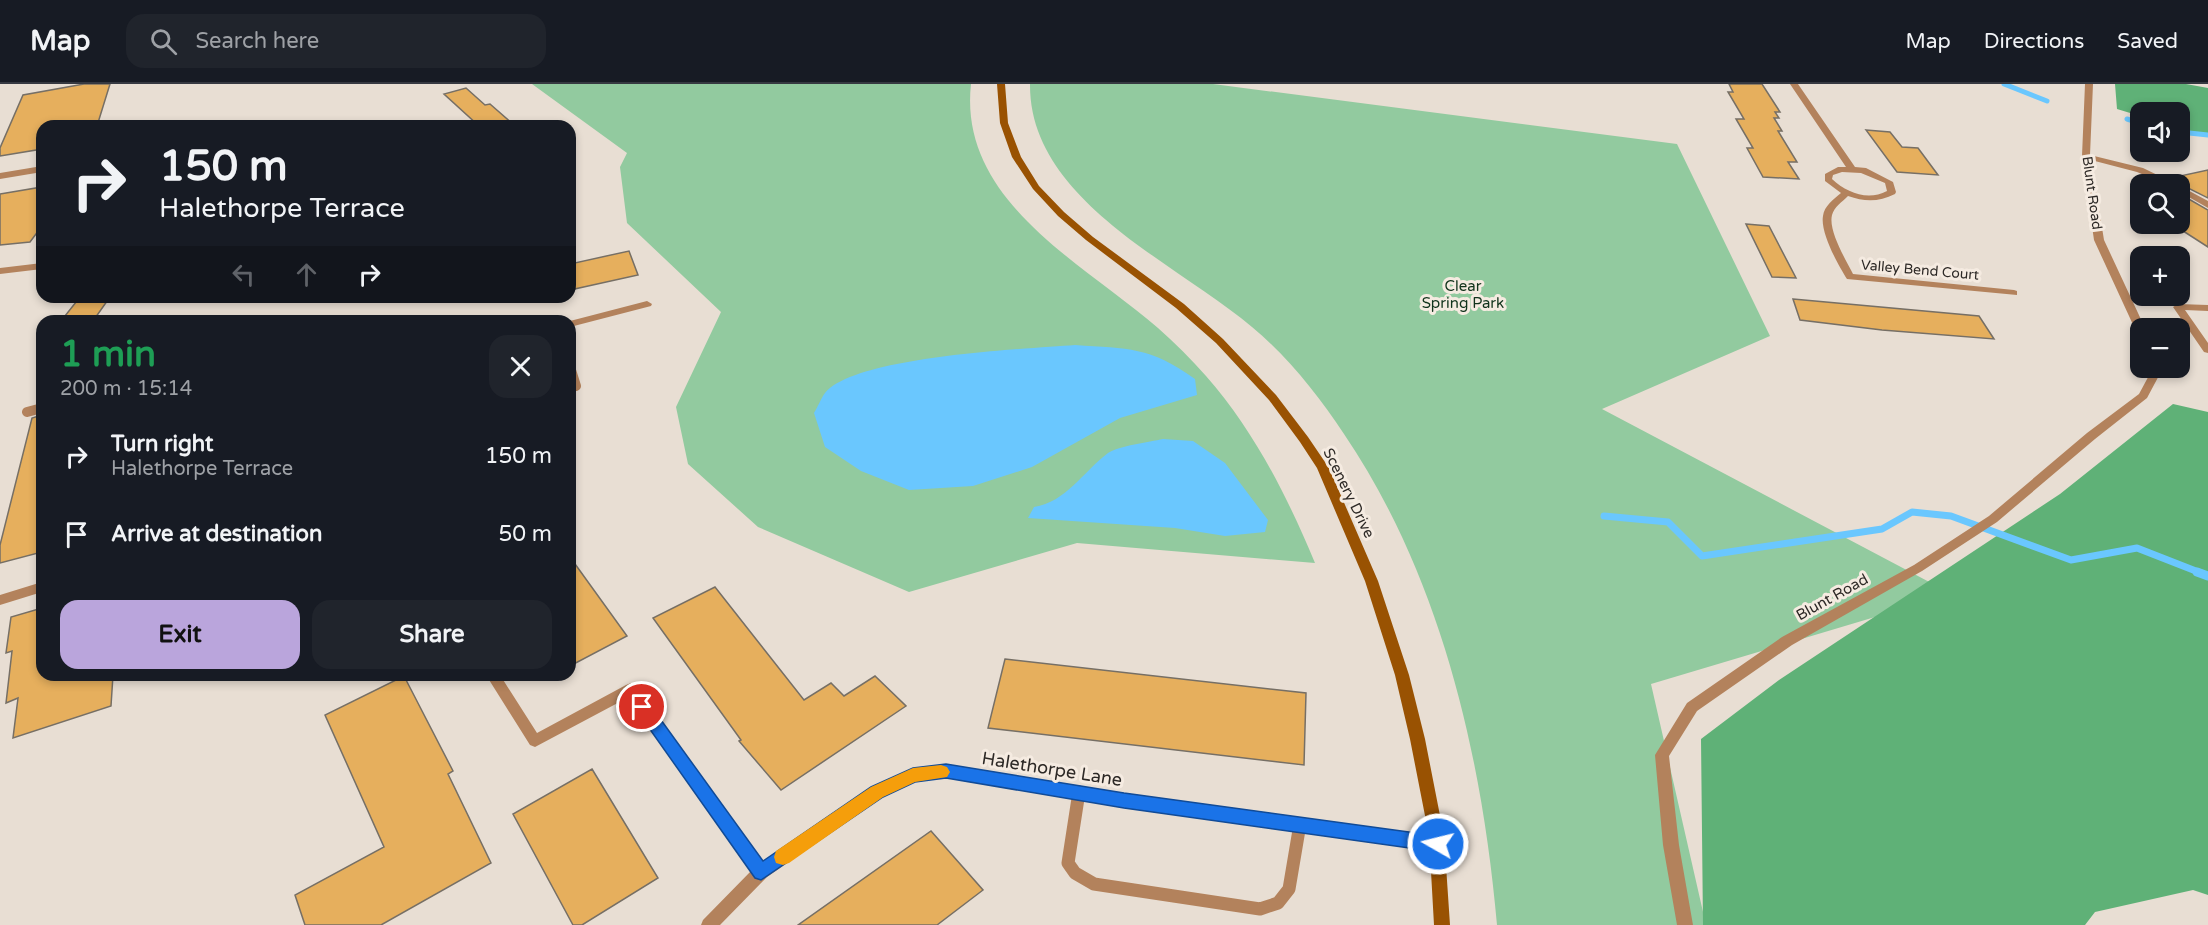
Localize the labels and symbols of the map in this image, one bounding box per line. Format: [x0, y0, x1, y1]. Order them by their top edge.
street label: Blunt Road [2078, 155, 2106, 231]
street label: Valley Bend Court [1860, 256, 1980, 284]
park label: Clear Spring Park [1422, 277, 1504, 312]
street label: Scenery Drive [1319, 445, 1379, 541]
street label: Blunt Road [1793, 570, 1871, 624]
pin [616, 681, 667, 732]
street label: Halethorpe Lane [980, 747, 1124, 791]
position arrow [1406, 812, 1470, 876]

